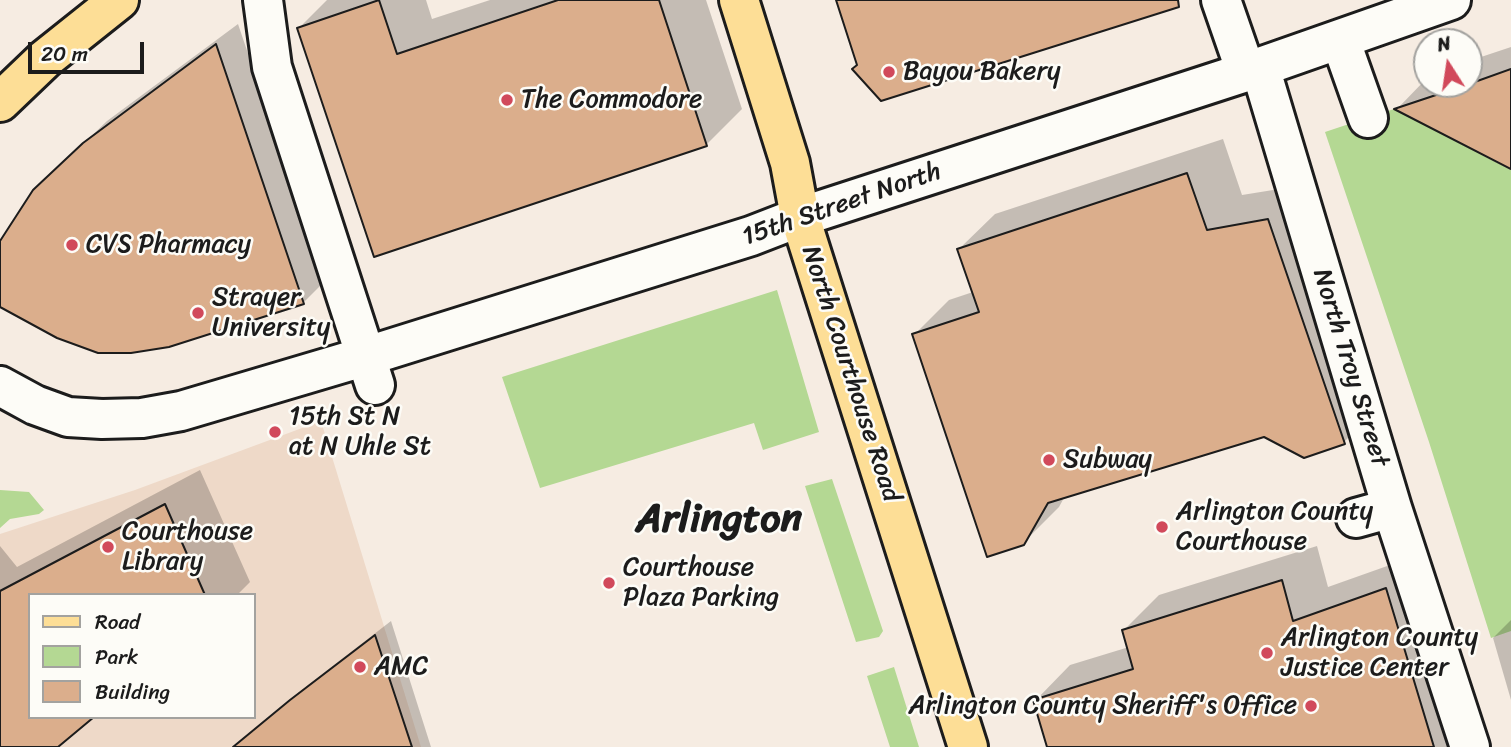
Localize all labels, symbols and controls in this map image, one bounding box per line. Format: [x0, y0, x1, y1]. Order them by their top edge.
text: N [1434, 26, 1454, 61]
scale bar [32, 28, 147, 72]
north arrow [1413, 28, 1483, 98]
text: 20 m [41, 35, 88, 73]
place label: Bayou Bakery [903, 56, 1060, 88]
marker: Bayou Bakery [881, 64, 897, 80]
place label: The Commodore [521, 84, 702, 116]
marker: The Commodore [499, 92, 515, 108]
street label: 15th Street North [739, 156, 945, 254]
place label: CVS Pharmacy [86, 229, 251, 261]
marker: CVS Pharmacy [64, 237, 80, 253]
street label: North Courthouse Road [794, 242, 906, 506]
street label: North Troy Street [1305, 265, 1395, 471]
place label: Strayer University [212, 282, 330, 344]
marker: Strayer University [190, 305, 206, 321]
place label: 15th St N at N Uhle St [289, 401, 431, 462]
marker: 15th St N at N Uhle St [267, 424, 283, 440]
place label: Subway [1063, 444, 1152, 476]
marker: Subway [1041, 452, 1057, 468]
place label: Arlington County Courthouse [1176, 496, 1373, 558]
district label: Arlington [636, 497, 802, 545]
place label: Courthouse Library [122, 516, 253, 578]
marker: Arlington County Courthouse [1154, 519, 1170, 535]
marker: Courthouse Library [100, 539, 116, 555]
place label: Courthouse Plaza Parking [623, 552, 779, 614]
marker: Courthouse Plaza Parking [601, 575, 617, 591]
legend [28, 593, 256, 719]
text: Road [95, 603, 140, 641]
place label: Arlington County Justice Center [1281, 622, 1478, 684]
text: Park [95, 638, 138, 676]
marker: Arlington County Justice Center [1259, 645, 1275, 661]
place label: AMC [374, 651, 428, 683]
marker: AMC [352, 659, 368, 675]
text: Building [95, 673, 170, 711]
place label: Arlington County Sheriff's Office [908, 690, 1297, 722]
marker: Arlington County Sheriff's Office [1303, 698, 1319, 714]

